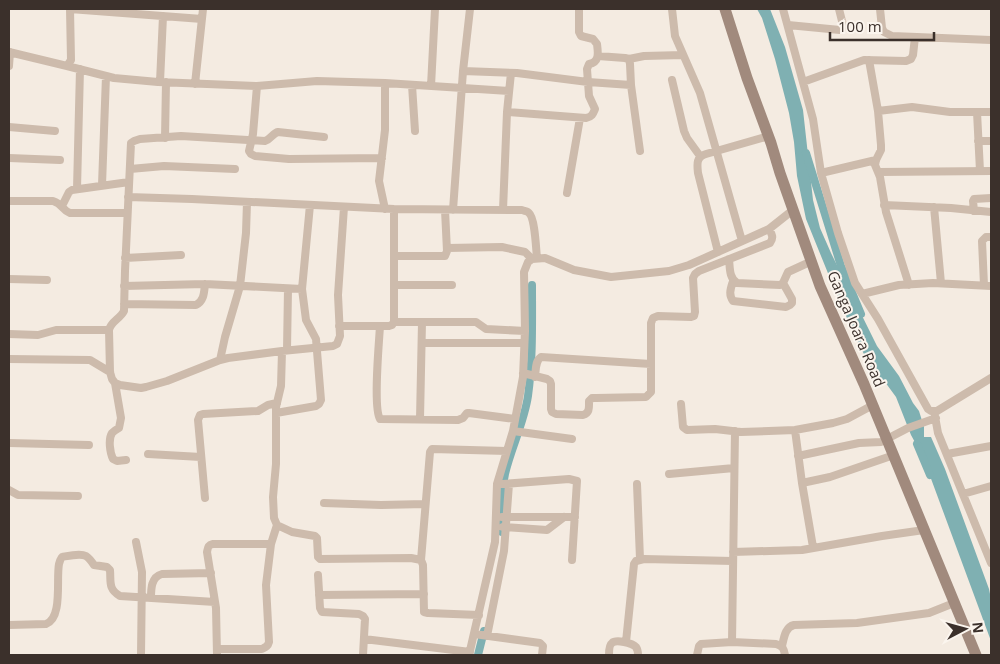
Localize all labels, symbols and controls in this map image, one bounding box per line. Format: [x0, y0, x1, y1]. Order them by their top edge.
scale bar [830, 10, 934, 42]
text: 100 m [838, 16, 882, 36]
street label: Ganga Joara Road [823, 267, 890, 390]
north arrow [940, 604, 990, 654]
text: N [968, 621, 988, 634]

